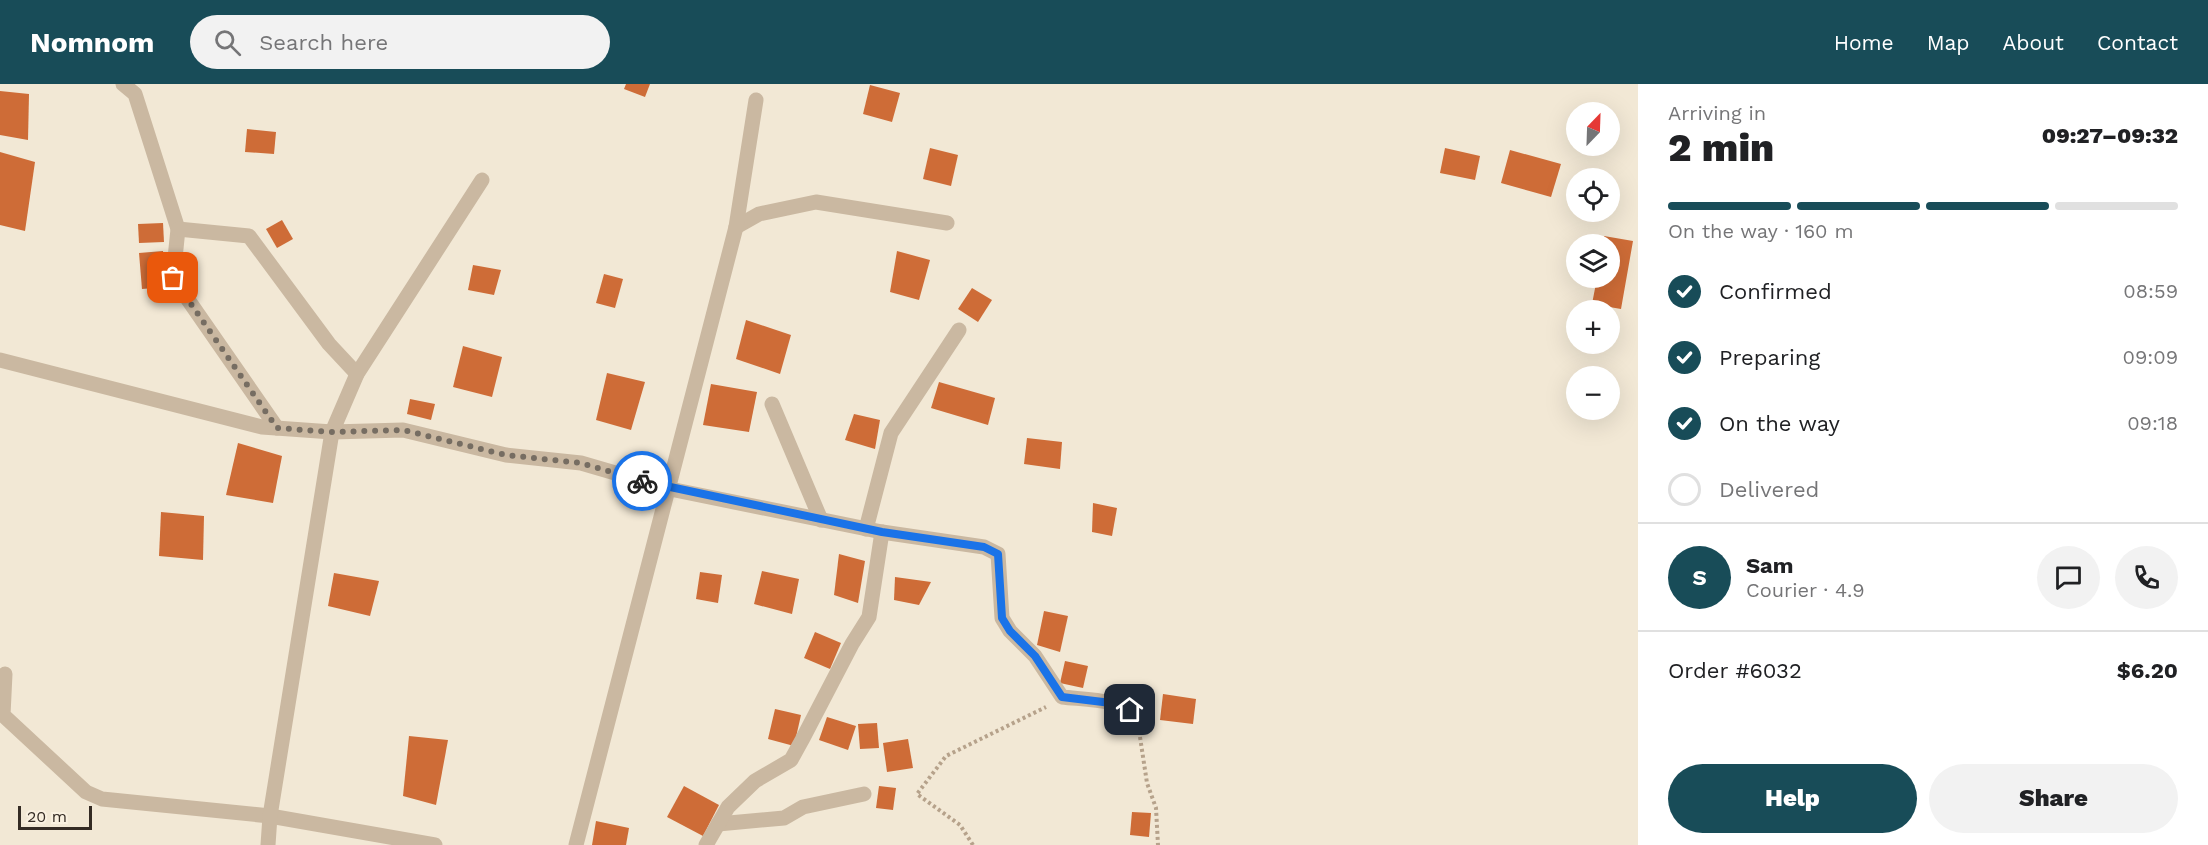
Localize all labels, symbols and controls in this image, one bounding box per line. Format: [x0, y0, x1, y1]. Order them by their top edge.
search box [190, 15, 610, 69]
text: Nomnom [30, 26, 154, 59]
icon: search [211, 26, 244, 59]
text: Search here [259, 30, 388, 55]
text: Home [1834, 30, 1894, 55]
text: Map [1927, 30, 1970, 55]
text: About [2003, 30, 2064, 55]
text: Contact [2097, 30, 2178, 55]
text: Arriving in [1668, 101, 1766, 125]
north arrow [1566, 102, 1620, 156]
map controls [1566, 102, 1620, 420]
text: 09:27–09:32 [2042, 123, 2178, 148]
text: 2 min [1668, 125, 1774, 170]
button: locate [1566, 168, 1620, 222]
text: On the way · 160 m [1668, 219, 1853, 243]
button: layers [1566, 234, 1620, 288]
pin [147, 252, 198, 303]
icon: bag [156, 261, 189, 294]
icon: check [1668, 275, 1701, 308]
text: Confirmed [1719, 279, 1832, 304]
text: 08:59 [2123, 279, 2178, 303]
button: + [1566, 300, 1620, 354]
icon: check [1668, 341, 1701, 374]
text: Preparing [1719, 345, 1820, 370]
text: 09:09 [2123, 345, 2178, 369]
button: − [1566, 366, 1620, 420]
icon: check [1668, 407, 1701, 440]
text: On the way [1719, 411, 1840, 436]
text: 09:18 [2127, 411, 2178, 435]
courier [612, 451, 672, 511]
icon: bike [626, 465, 659, 498]
text: Delivered [1719, 477, 1819, 502]
button: chat [2037, 546, 2100, 609]
button: phone [2115, 546, 2178, 609]
text: Sam [1746, 553, 1794, 578]
text: S [1692, 565, 1707, 590]
text: Courier · 4.9 [1746, 578, 1865, 602]
text: Order #6032 [1668, 658, 1802, 683]
text: $6.20 [2117, 658, 2178, 683]
pin [1104, 684, 1155, 735]
icon: home [1113, 693, 1146, 726]
button: Help [1668, 764, 1917, 833]
button: Share [1929, 764, 2178, 833]
scale bar [18, 803, 92, 830]
text: 20 m [27, 807, 67, 826]

